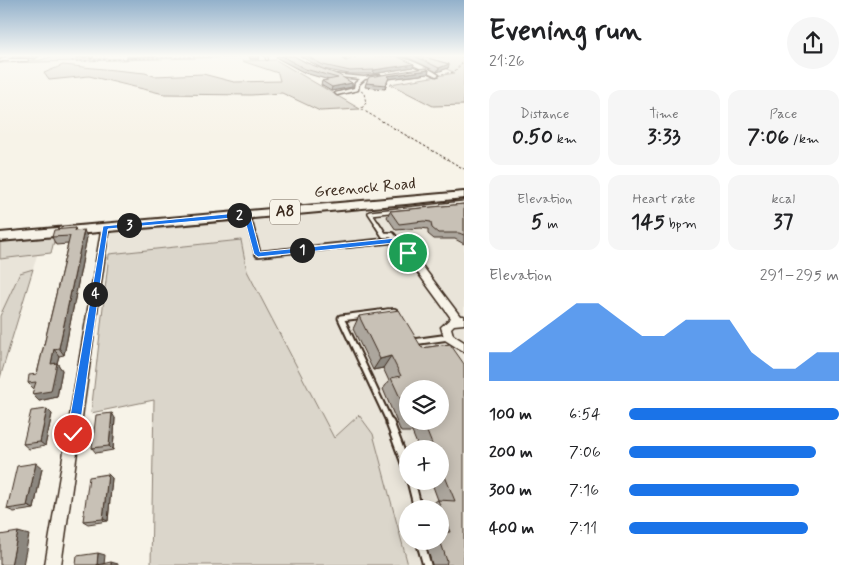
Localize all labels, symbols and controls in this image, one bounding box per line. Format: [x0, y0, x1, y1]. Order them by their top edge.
text: Evening run [489, 13, 642, 50]
button: share [787, 17, 839, 69]
text: 21:26 [489, 51, 525, 72]
text: Distance [520, 105, 569, 123]
text: Time [649, 105, 679, 123]
text: Pace [769, 105, 797, 123]
text: 0.50 [512, 123, 553, 151]
text: 3:33 [647, 123, 681, 151]
text: 7:06 [747, 123, 789, 151]
text: km [553, 130, 577, 148]
text: /km [789, 130, 819, 148]
street label: Greenock Road [313, 173, 417, 203]
text: Elevation [517, 190, 572, 208]
text: Heart rate [633, 190, 695, 208]
text: kcal [772, 190, 795, 208]
road number: A8 [270, 200, 300, 224]
pin: 2 [226, 202, 252, 228]
text: 2 [236, 206, 243, 224]
text: 5 [531, 208, 544, 236]
text: 145 [631, 208, 665, 236]
text: 37 [773, 208, 793, 236]
pin: 3 [116, 212, 142, 238]
text: m [544, 215, 558, 233]
text: bpm [665, 215, 697, 233]
text: 3 [126, 216, 133, 234]
pin [387, 232, 429, 274]
pin: 1 [290, 238, 314, 262]
icon: arrive [394, 239, 422, 267]
text: 1 [299, 241, 306, 259]
text: Elevation [489, 265, 552, 286]
text: 291–295 m [760, 265, 839, 286]
pin: 4 [82, 282, 108, 306]
text: 4 [91, 285, 100, 303]
map controls [399, 380, 449, 550]
button: layers [399, 380, 449, 430]
text: 100 m [489, 404, 532, 425]
text: 6:54 [569, 404, 601, 425]
pin [52, 413, 94, 455]
icon: check [59, 420, 87, 448]
button: + [399, 440, 449, 490]
text: 200 m [489, 442, 533, 463]
text: 7:06 [569, 442, 601, 463]
text: 300 m [489, 480, 532, 501]
text: 7:16 [569, 480, 599, 501]
button: − [399, 500, 449, 550]
text: 400 m [489, 518, 534, 539]
text: 7:11 [569, 518, 597, 539]

